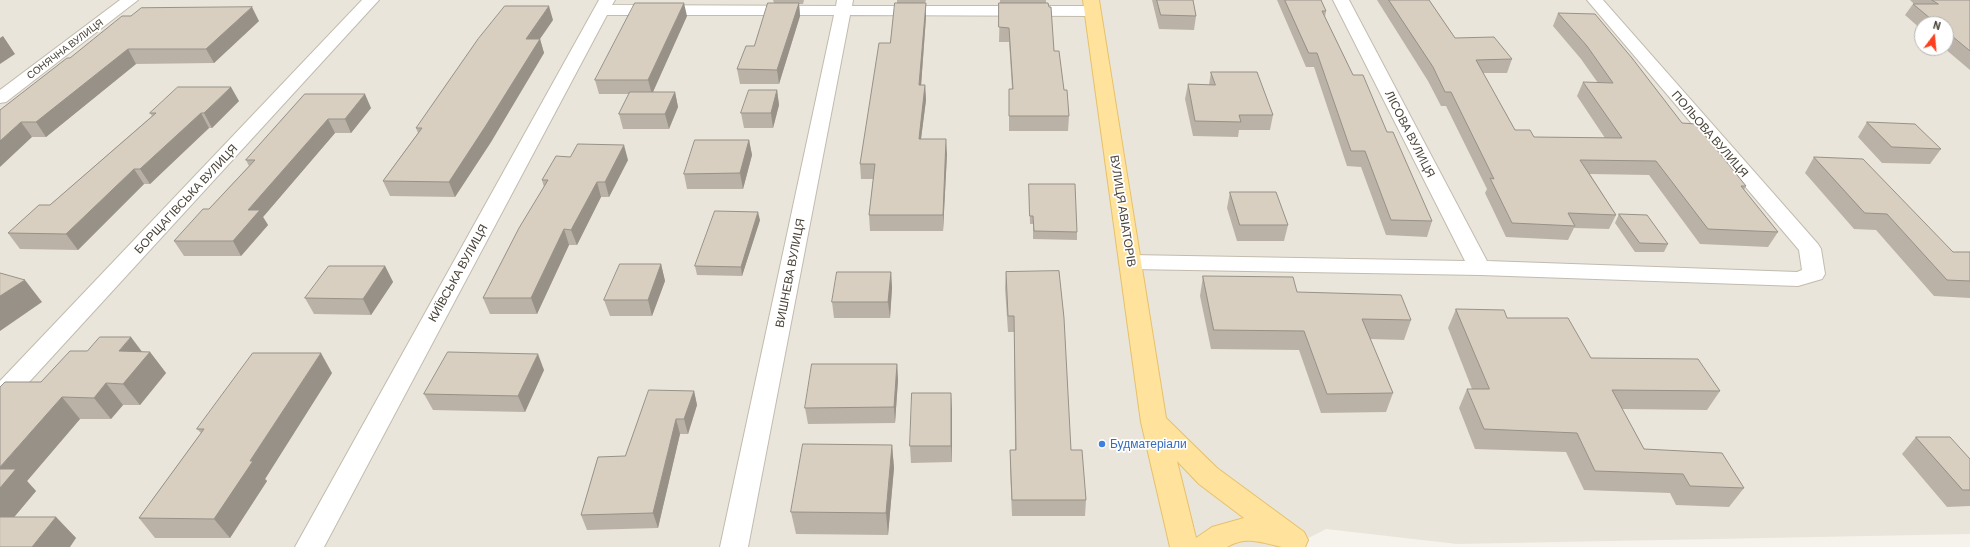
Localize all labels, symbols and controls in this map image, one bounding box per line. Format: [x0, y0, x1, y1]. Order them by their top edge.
street label: СОНЯЧНА ВУЛИЦЯ [24, 16, 106, 82]
north arrow [1914, 16, 1954, 56]
text: N [1932, 18, 1942, 32]
street label: ЛІСОВА ВУЛИЦЯ [1382, 88, 1438, 180]
street label: ПОЛЬОВА ВУЛИЦЯ [1669, 88, 1751, 180]
street label: БОРЩАГІВСЬКА ВУЛИЦЯ [131, 141, 241, 257]
street label: ВУЛИЦЯ АВІАТОРІВ [1107, 154, 1139, 268]
street label: ВИШНЕВА ВУЛИЦЯ [772, 217, 808, 329]
street label: КИЇВСЬКА ВУЛИЦЯ [425, 222, 491, 324]
place label: Будматеріали [1110, 437, 1187, 451]
marker: Будматеріали [1097, 439, 1107, 449]

